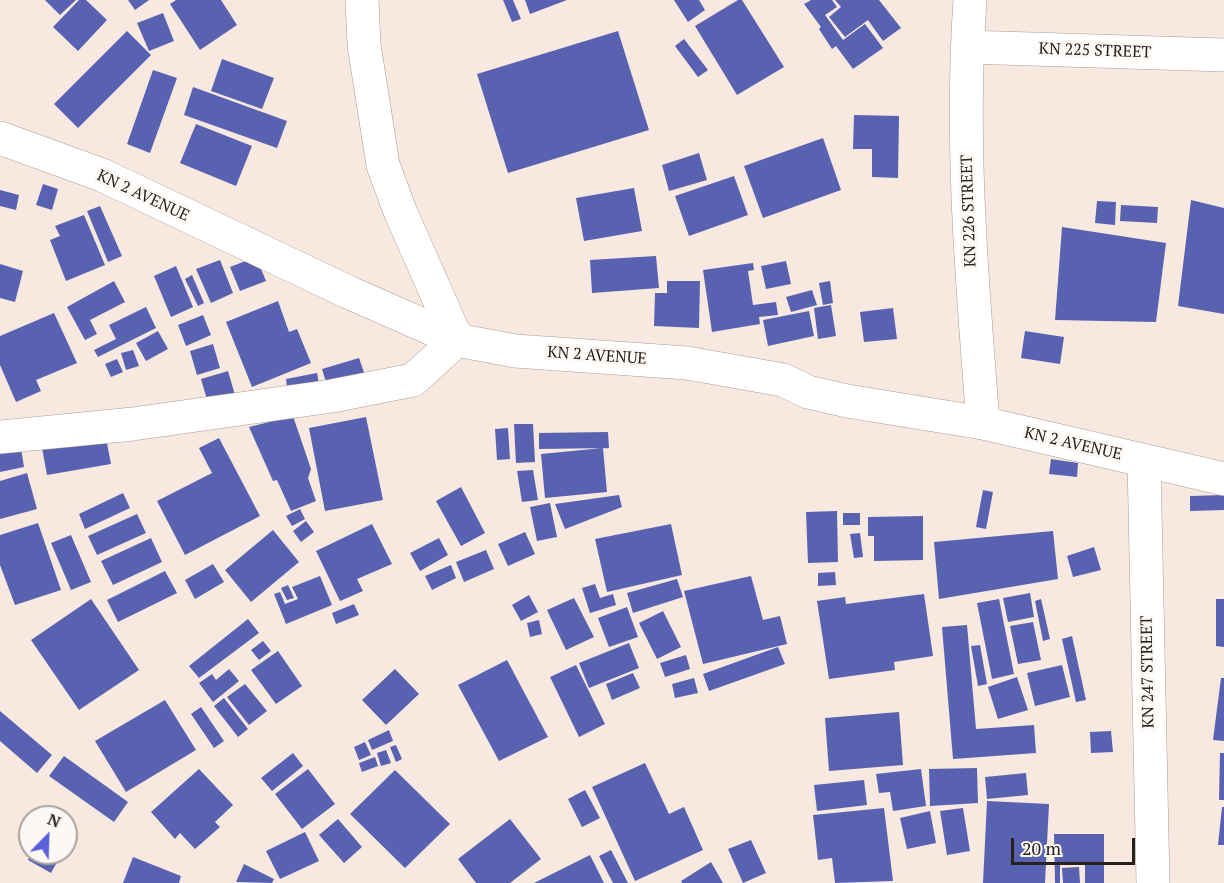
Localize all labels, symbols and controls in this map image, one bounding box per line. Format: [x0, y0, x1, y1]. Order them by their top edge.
street label: KN 225 STREET [1038, 39, 1152, 63]
street label: KN 226 STREET [957, 154, 981, 268]
street label: KN 2 AVENUE [94, 166, 192, 226]
street label: KN 2 AVENUE [547, 343, 647, 369]
street label: KN 2 AVENUE [1022, 423, 1124, 465]
street label: KN 247 STREET [1137, 616, 1159, 728]
north arrow [18, 805, 78, 865]
text: N [44, 808, 64, 833]
scale bar [1014, 826, 1138, 864]
text: 20 m [1022, 836, 1061, 860]

